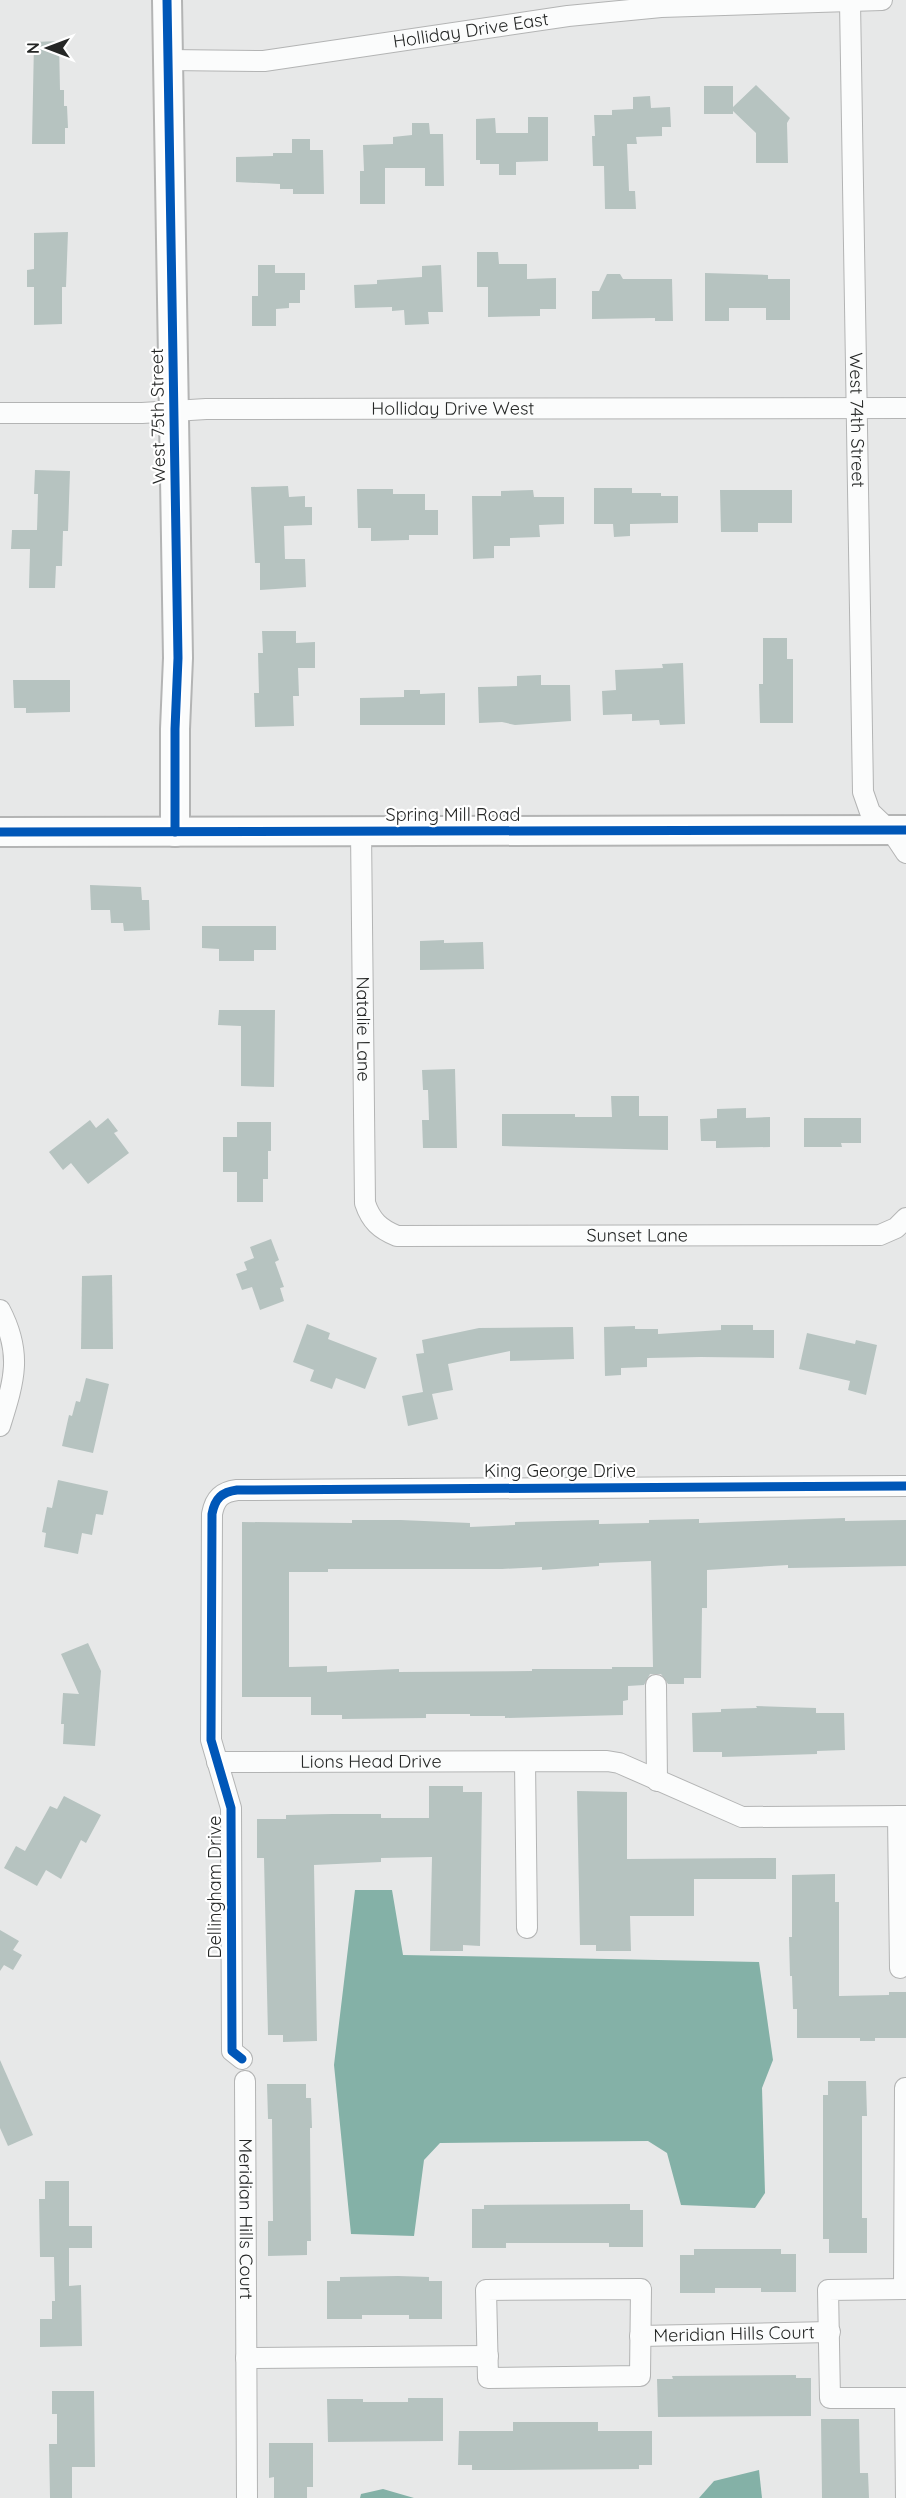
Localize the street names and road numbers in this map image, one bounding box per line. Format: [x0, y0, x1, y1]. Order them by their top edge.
street label: Holliday Drive East [391, 7, 550, 53]
street label: West 75th Street [145, 348, 170, 484]
street label: West 74th Street [845, 352, 870, 488]
street label: Holliday Drive West [371, 397, 534, 420]
street label: Spring Mill Road [386, 803, 520, 826]
street label: Natalie Lane [352, 976, 376, 1082]
street label: Sunset Lane [586, 1223, 688, 1247]
street label: King George Drive [484, 1459, 636, 1482]
street label: Lions Head Drive [300, 1749, 442, 1773]
street label: Dellingham Drive [203, 1816, 226, 1958]
street label: Meridian Hills Court [234, 2138, 258, 2300]
street label: Meridian Hills Court [653, 2320, 815, 2347]

